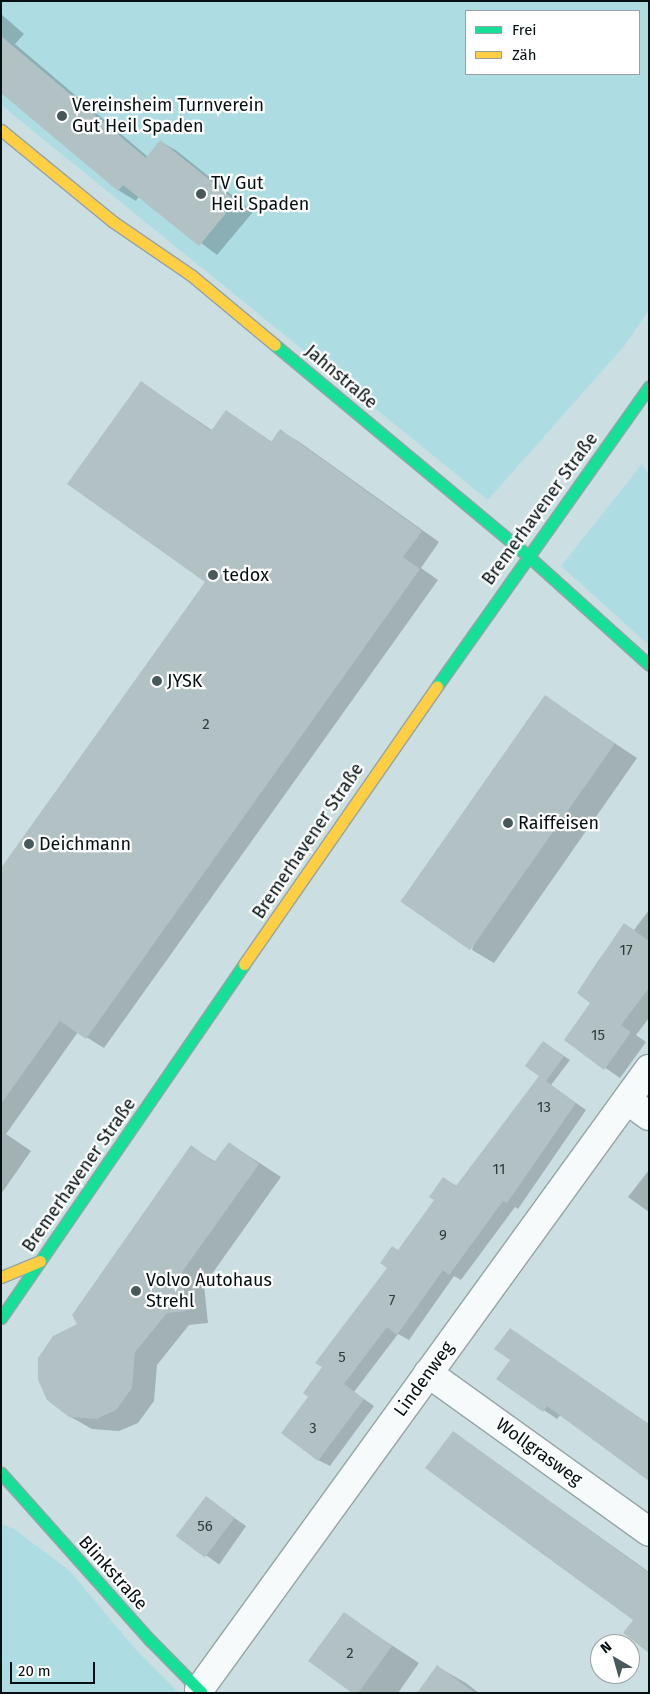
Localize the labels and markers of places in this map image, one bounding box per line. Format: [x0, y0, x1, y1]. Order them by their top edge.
place label: Vereinsheim Turnverein Gut Heil Spaden [72, 95, 264, 138]
marker: Vereinsheim Turnverein Gut Heil Spaden [56, 110, 68, 122]
place label: TV Gut Heil Spaden [211, 173, 309, 215]
marker: TV Gut Heil Spaden [195, 188, 207, 200]
place label: tedox [223, 564, 269, 586]
marker: tedox [207, 569, 219, 581]
place label: JYSK [167, 670, 202, 692]
marker: JYSK [151, 675, 163, 687]
place label: Raiffeisen [518, 812, 599, 834]
marker: Raiffeisen [502, 817, 514, 829]
place label: Deichmann [39, 833, 131, 855]
marker: Deichmann [23, 838, 35, 850]
place label: Volvo Autohaus Strehl [146, 1270, 272, 1312]
marker: Volvo Autohaus Strehl [130, 1285, 142, 1297]

